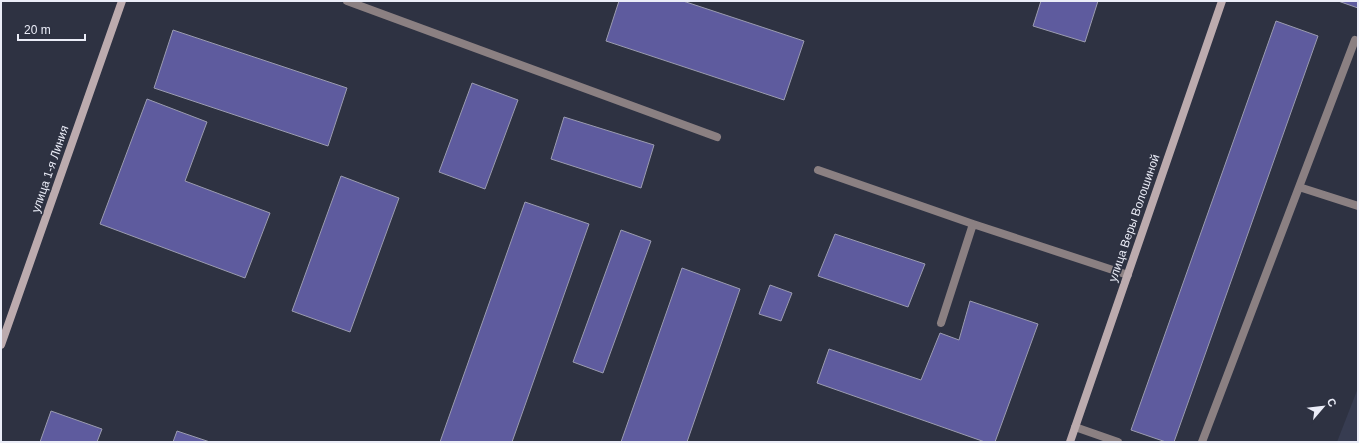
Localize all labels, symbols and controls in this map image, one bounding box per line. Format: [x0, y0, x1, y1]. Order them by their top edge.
scale bar [18, 16, 85, 42]
text: 20 m [24, 23, 51, 37]
street label: улица 1-я Линия [29, 124, 71, 214]
street label: улица Веры Волошиной [1106, 152, 1162, 284]
north arrow [1303, 387, 1343, 427]
text: С [1325, 396, 1339, 409]

